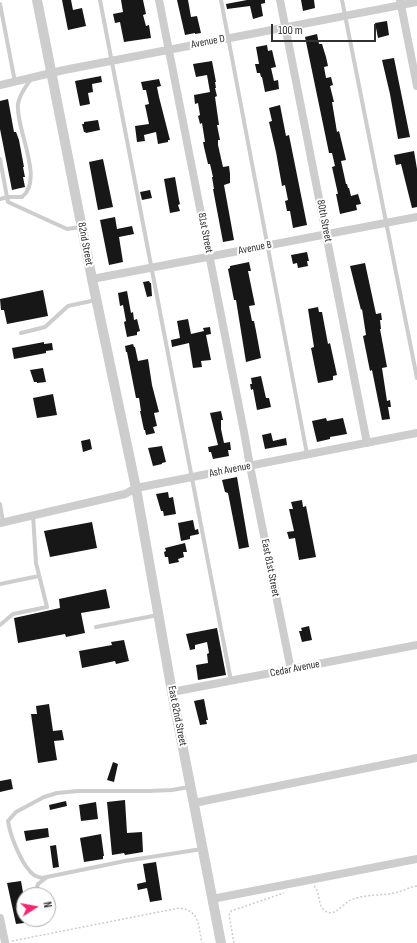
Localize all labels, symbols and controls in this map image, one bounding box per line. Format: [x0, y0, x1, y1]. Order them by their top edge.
scale bar [273, 16, 378, 42]
text: 100 m [278, 23, 303, 38]
street label: Avenue D [190, 32, 226, 52]
street label: 80th Street [313, 199, 335, 243]
street label: 81st Street [195, 212, 215, 254]
street label: 82nd Street [74, 221, 96, 267]
street label: Avenue B [237, 238, 273, 258]
street label: Ash Avenue [208, 460, 252, 480]
street label: East 81st Street [258, 538, 282, 598]
street label: Cedar Avenue [269, 658, 321, 680]
street label: East 82nd Street [165, 685, 189, 747]
north arrow [16, 887, 56, 927]
text: N [40, 901, 54, 909]

